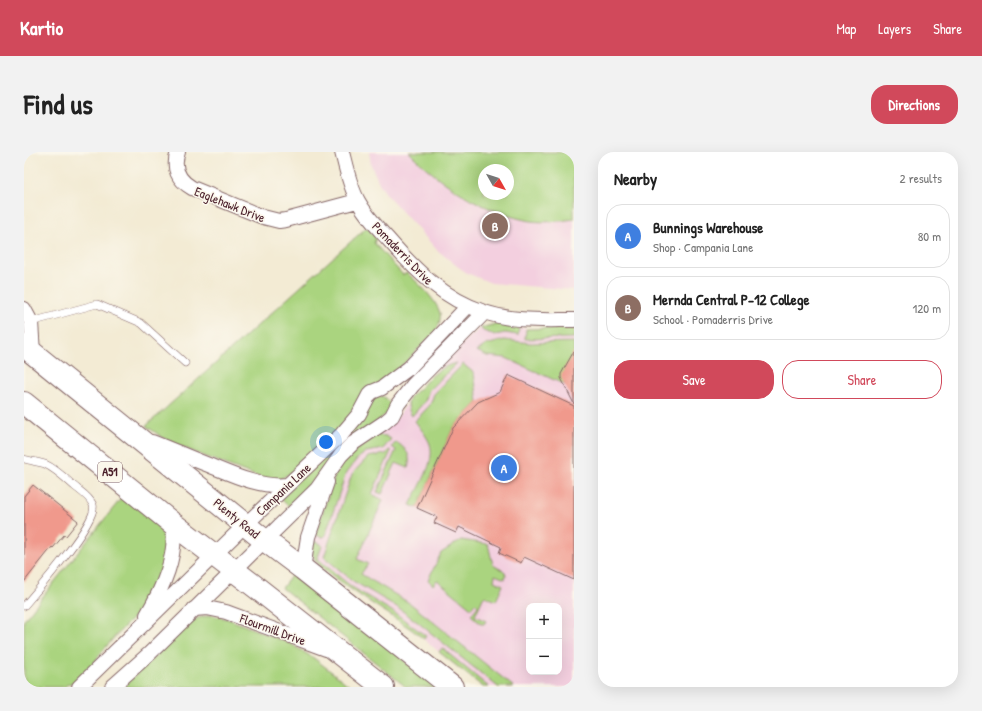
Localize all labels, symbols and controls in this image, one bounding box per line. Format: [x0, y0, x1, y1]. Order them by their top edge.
text: Kartio [20, 15, 63, 41]
text: Map [836, 19, 856, 38]
text: Layers [878, 19, 911, 38]
text: Share [933, 19, 962, 38]
text: Find us [24, 85, 93, 123]
button: Directions [871, 85, 958, 124]
north arrow [478, 164, 514, 200]
text: Nearby [614, 167, 657, 190]
text: 2 results [900, 169, 942, 187]
street label: Eaglehawk Drive [192, 182, 268, 226]
pin: B [482, 211, 508, 241]
text: Bunnings Warehouse [653, 217, 763, 238]
street label: Pomaderris Drive [368, 218, 438, 288]
text: A [625, 227, 631, 245]
text: 80 m [918, 227, 941, 245]
text: Shop · Campania Lane [653, 238, 753, 256]
text: Mernda Central P-12 College [653, 289, 809, 310]
text: B [625, 299, 631, 317]
text: 120 m [913, 299, 941, 317]
text: School · Pomaderris Drive [653, 310, 773, 328]
button: Save [614, 360, 774, 399]
button: Share [782, 360, 942, 399]
your location [316, 432, 336, 452]
pin: A [491, 453, 517, 483]
street label: Campania Lane [251, 459, 315, 519]
road number: A51 [98, 462, 122, 482]
street label: Plenty Road [210, 494, 264, 542]
map controls [526, 603, 562, 675]
button: + [526, 603, 562, 639]
street label: Flourmill Drive [237, 608, 308, 649]
button: − [526, 639, 562, 675]

